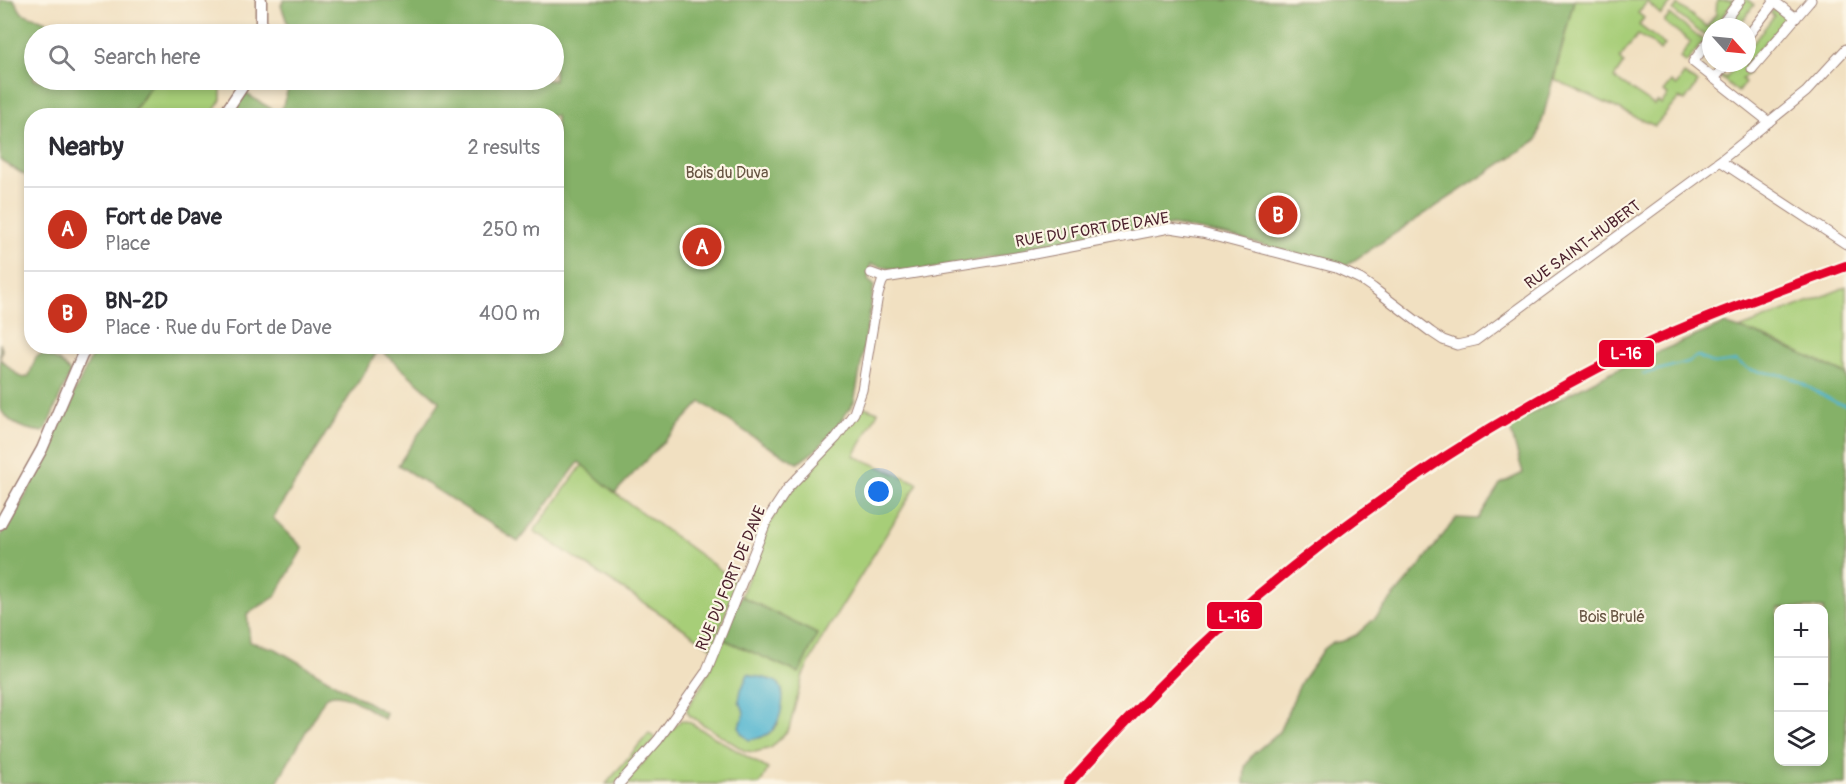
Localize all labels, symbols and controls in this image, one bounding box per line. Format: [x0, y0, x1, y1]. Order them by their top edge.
north arrow [1702, 18, 1756, 72]
search box [24, 24, 564, 90]
icon: search [45, 41, 78, 74]
text: Search here [93, 43, 200, 71]
text: Nearby [48, 131, 124, 163]
text: 2 results [468, 135, 540, 160]
park label: Bois du Duva [686, 163, 768, 183]
pin: B [1258, 192, 1298, 238]
street label: RUE SAINT-HUBERT [1521, 196, 1645, 294]
text: Fort de Dave [105, 203, 222, 231]
street label: RUE DU FORT DE DAVE [1014, 208, 1170, 252]
text: A [61, 217, 74, 242]
text: 250 m [482, 217, 540, 242]
pin: A [682, 224, 722, 270]
text: Place [105, 231, 150, 256]
text: BN-2D [105, 287, 168, 315]
text: B [62, 301, 73, 326]
text: 400 m [479, 301, 540, 326]
text: Place · Rue du Fort de Dave [105, 315, 332, 340]
line badge: L-16 [1598, 339, 1655, 368]
text: L-16 [1610, 344, 1642, 364]
your location [864, 477, 893, 506]
street label: RUE DU FORT DE DAVE [691, 503, 770, 654]
line badge: L-16 [1206, 601, 1263, 630]
map controls [1774, 604, 1828, 766]
button: + [1774, 604, 1828, 658]
text: L-16 [1218, 607, 1250, 627]
park label: Bois Brulé [1579, 607, 1645, 627]
button: − [1774, 658, 1828, 712]
button: layers [1774, 712, 1828, 766]

